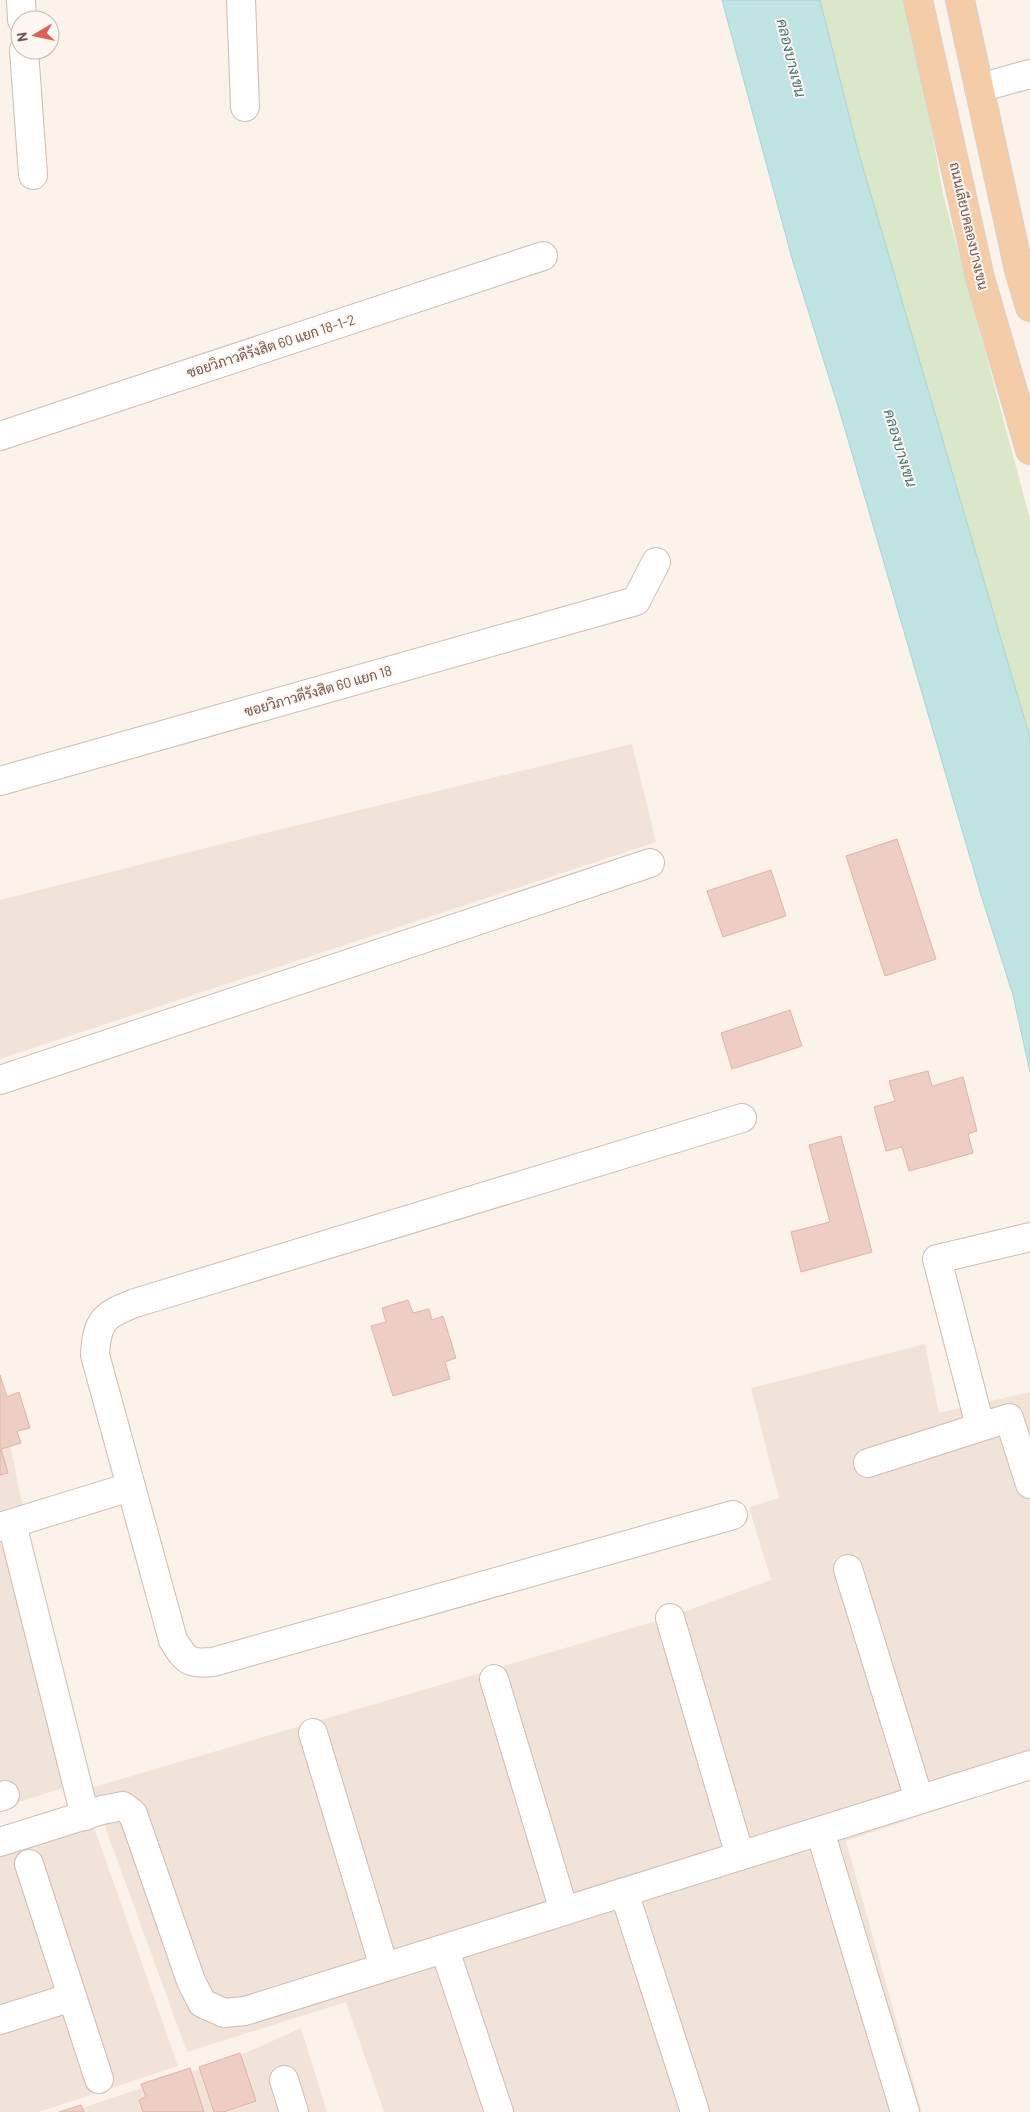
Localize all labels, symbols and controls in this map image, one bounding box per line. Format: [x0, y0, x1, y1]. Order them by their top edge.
north arrow [10, 10, 60, 60]
water label: คลองบางเขน [774, 17, 811, 99]
text: N [13, 31, 31, 43]
street label: ถนนเลียบคลองบางเขน [947, 160, 992, 291]
street label: ซอยวิภาวดีรังสิต 60 แยก 18-1-2 [185, 310, 357, 381]
water label: คลองบางเขน [881, 407, 921, 489]
street label: ซอยวิภาวดีรังสิต 60 แยก 18 [242, 661, 394, 720]

